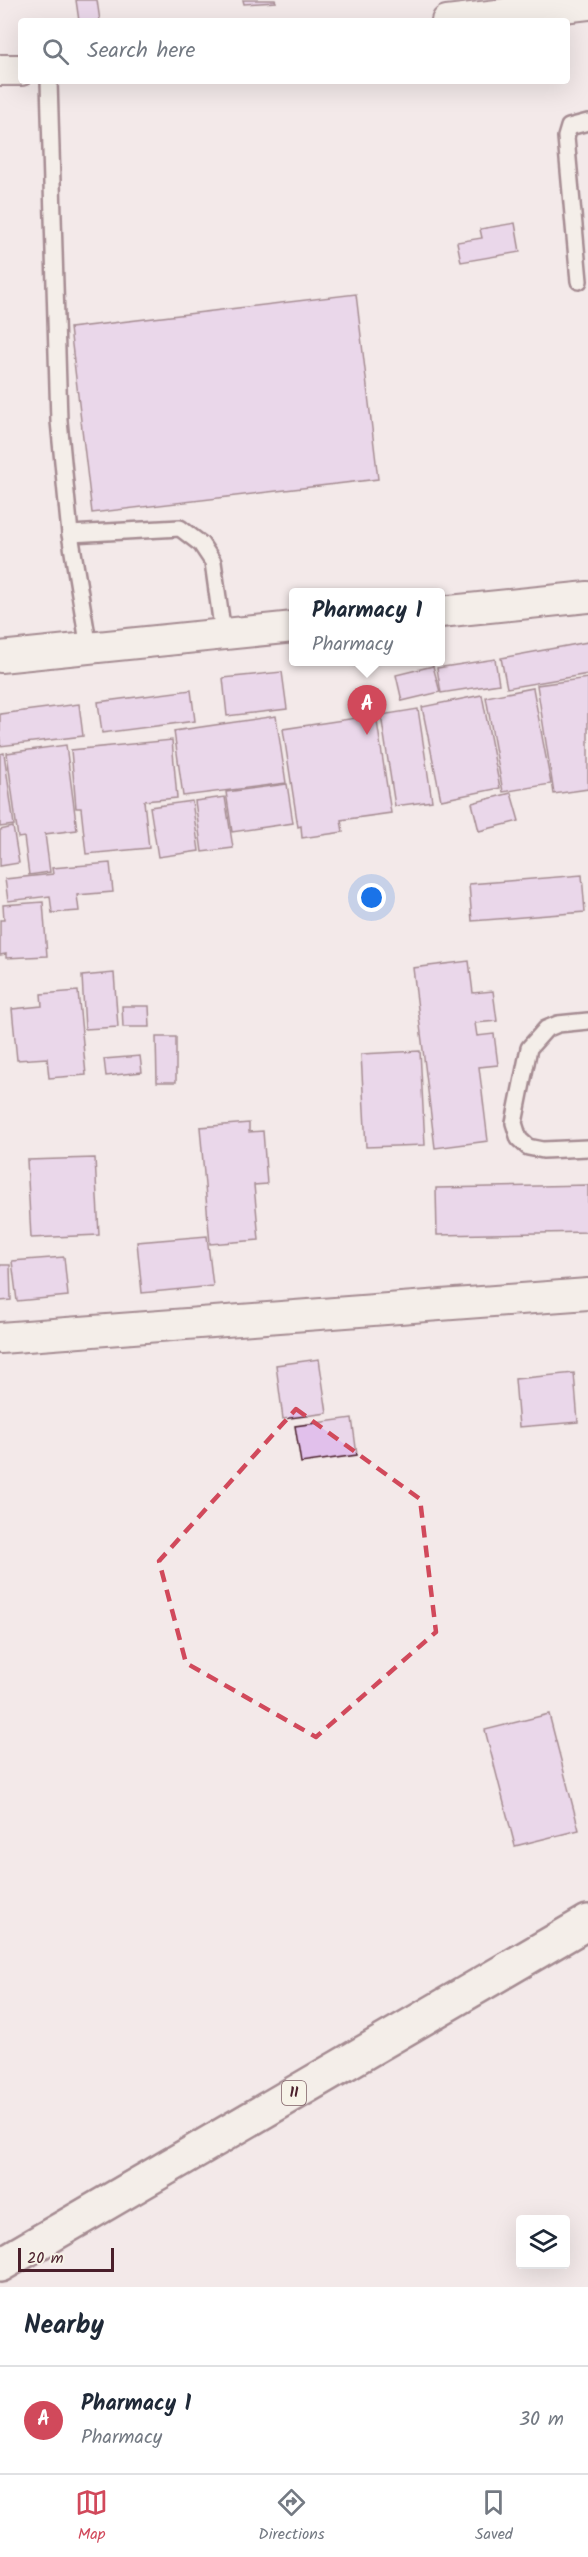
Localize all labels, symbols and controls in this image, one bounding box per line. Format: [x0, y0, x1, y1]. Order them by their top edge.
search box [18, 18, 570, 84]
text: Search here [87, 34, 195, 69]
icon: search [39, 35, 72, 68]
popup [289, 588, 445, 666]
text: Pharmacy 1 [312, 594, 422, 629]
text: Pharmacy [312, 629, 393, 661]
pin: A [348, 686, 386, 735]
your location [357, 883, 386, 912]
road number: 1I [282, 2081, 306, 2105]
map controls [516, 2215, 570, 2269]
button: layers [516, 2215, 570, 2269]
scale bar [18, 2245, 114, 2272]
text: 20 m [27, 2246, 63, 2271]
text: Nearby [24, 2305, 104, 2347]
text: Pharmacy 1 [81, 2387, 191, 2422]
text: A [37, 2404, 50, 2436]
text: 30 m [519, 2404, 564, 2436]
text: Pharmacy [81, 2422, 162, 2454]
tab: Map [75, 2486, 108, 2547]
tab: Directions [258, 2486, 325, 2547]
tab: Saved [475, 2486, 513, 2547]

